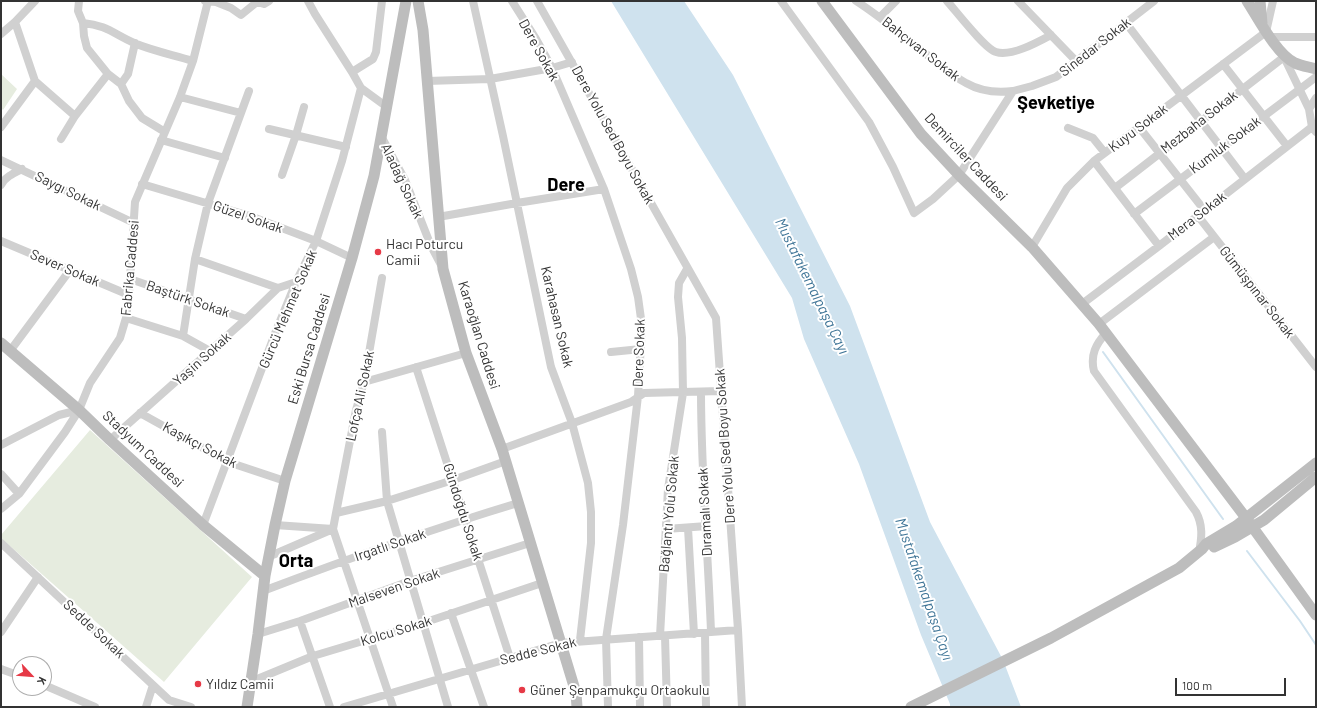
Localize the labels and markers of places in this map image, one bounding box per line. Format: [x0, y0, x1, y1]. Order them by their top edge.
place label: Hacı Poturcu Camii [386, 236, 463, 268]
marker: Hacı Poturcu Camii [373, 247, 383, 257]
place label: Yıldız Camii [206, 676, 274, 692]
marker: Yıldız Camii [193, 679, 203, 689]
place label: Güner Şenpamukçu Ortaokulu [530, 682, 710, 698]
marker: Güner Şenpamukçu Ortaokulu [517, 685, 527, 695]

